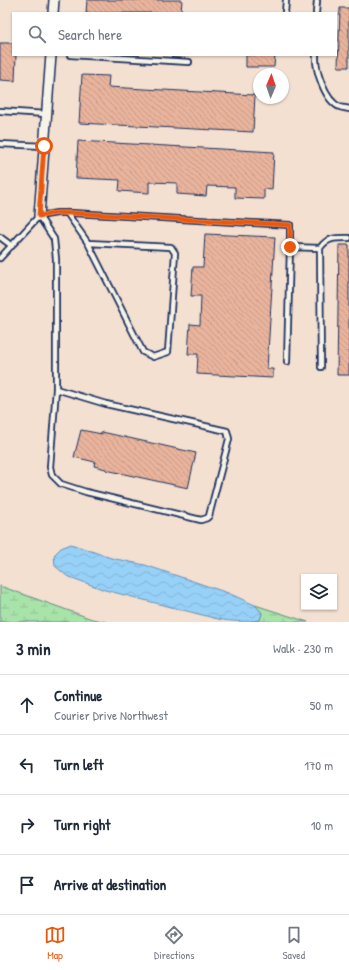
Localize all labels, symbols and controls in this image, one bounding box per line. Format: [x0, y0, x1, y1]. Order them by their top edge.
search box [12, 12, 337, 56]
icon: search [26, 23, 48, 45]
text: Search here [58, 24, 122, 45]
north arrow [253, 68, 289, 104]
route start [35, 137, 53, 155]
route end [281, 238, 299, 256]
map controls [301, 574, 337, 610]
button: layers [301, 574, 337, 610]
text: 3 min [16, 637, 51, 660]
text: Walk · 230 m [273, 639, 333, 657]
text: Continue [54, 685, 102, 706]
icon: ahead [16, 694, 38, 716]
text: 50 m [310, 696, 333, 714]
text: Courier Drive Northwest [54, 706, 168, 724]
icon: left [16, 754, 38, 776]
text: Turn left [54, 754, 104, 775]
text: 170 m [304, 756, 333, 774]
icon: right [16, 814, 38, 836]
text: Turn right [54, 814, 110, 835]
text: 10 m [311, 816, 333, 834]
icon: arrive [16, 874, 38, 896]
text: Arrive at destination [54, 874, 166, 895]
tab: Map [44, 924, 66, 962]
tab: Directions [154, 924, 195, 962]
tab: Saved [283, 924, 305, 962]

